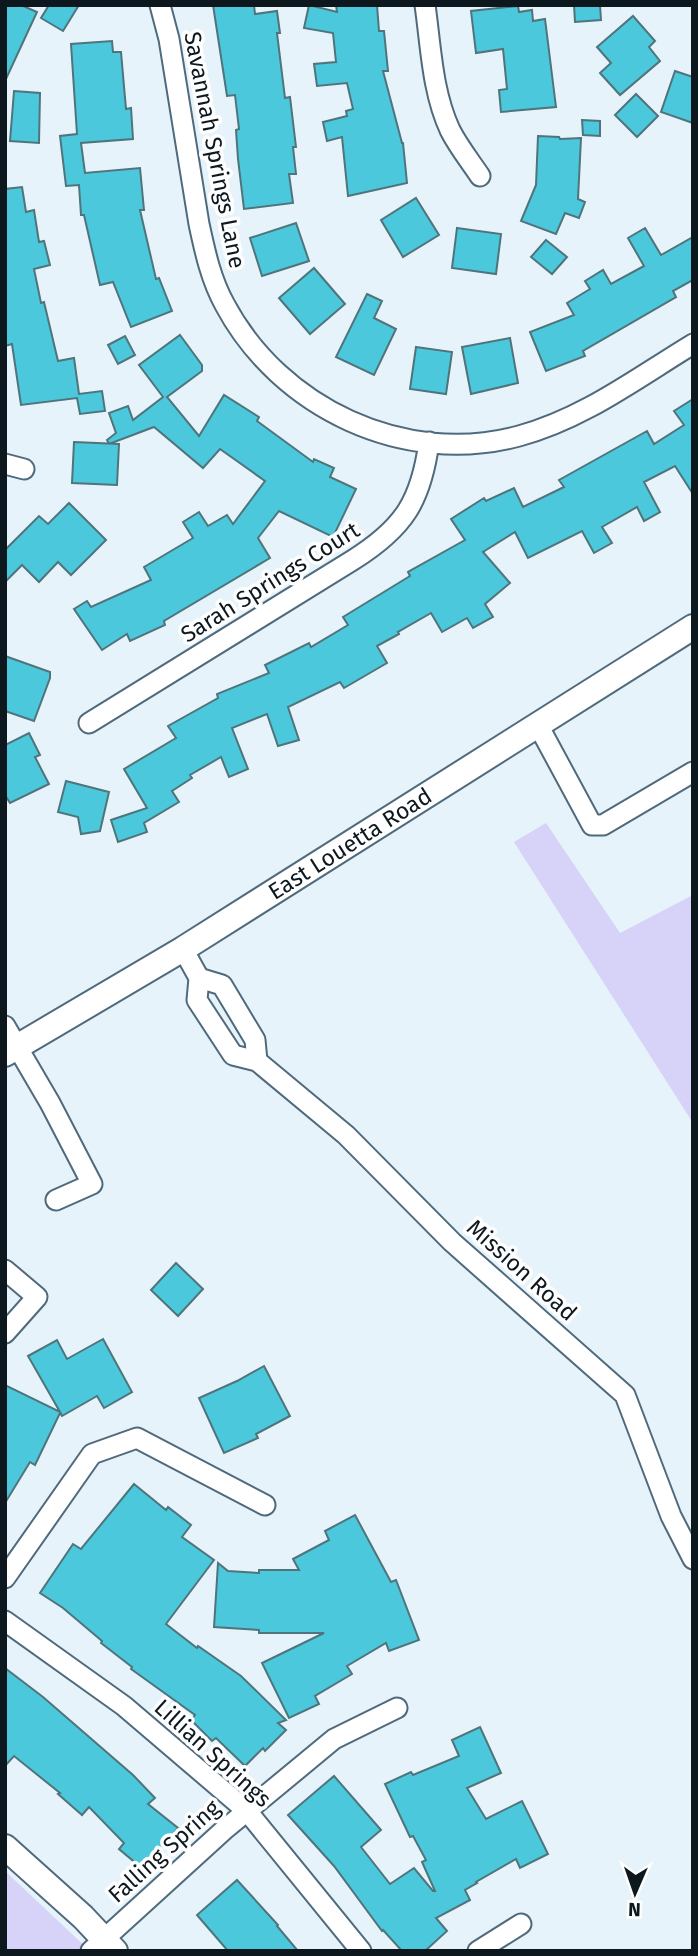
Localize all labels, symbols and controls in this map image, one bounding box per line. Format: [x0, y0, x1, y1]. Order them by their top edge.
street label: Savannah Springs Lane [178, 29, 252, 271]
street label: Sarah Springs Court [176, 515, 365, 648]
street label: East Louetta Road [263, 782, 437, 906]
street label: Mission Road [461, 1213, 583, 1327]
street label: Lillian Springs [149, 1693, 277, 1813]
street label: Falling Spring [102, 1794, 226, 1908]
north arrow [600, 1858, 670, 1928]
text: N [628, 1898, 641, 1921]

